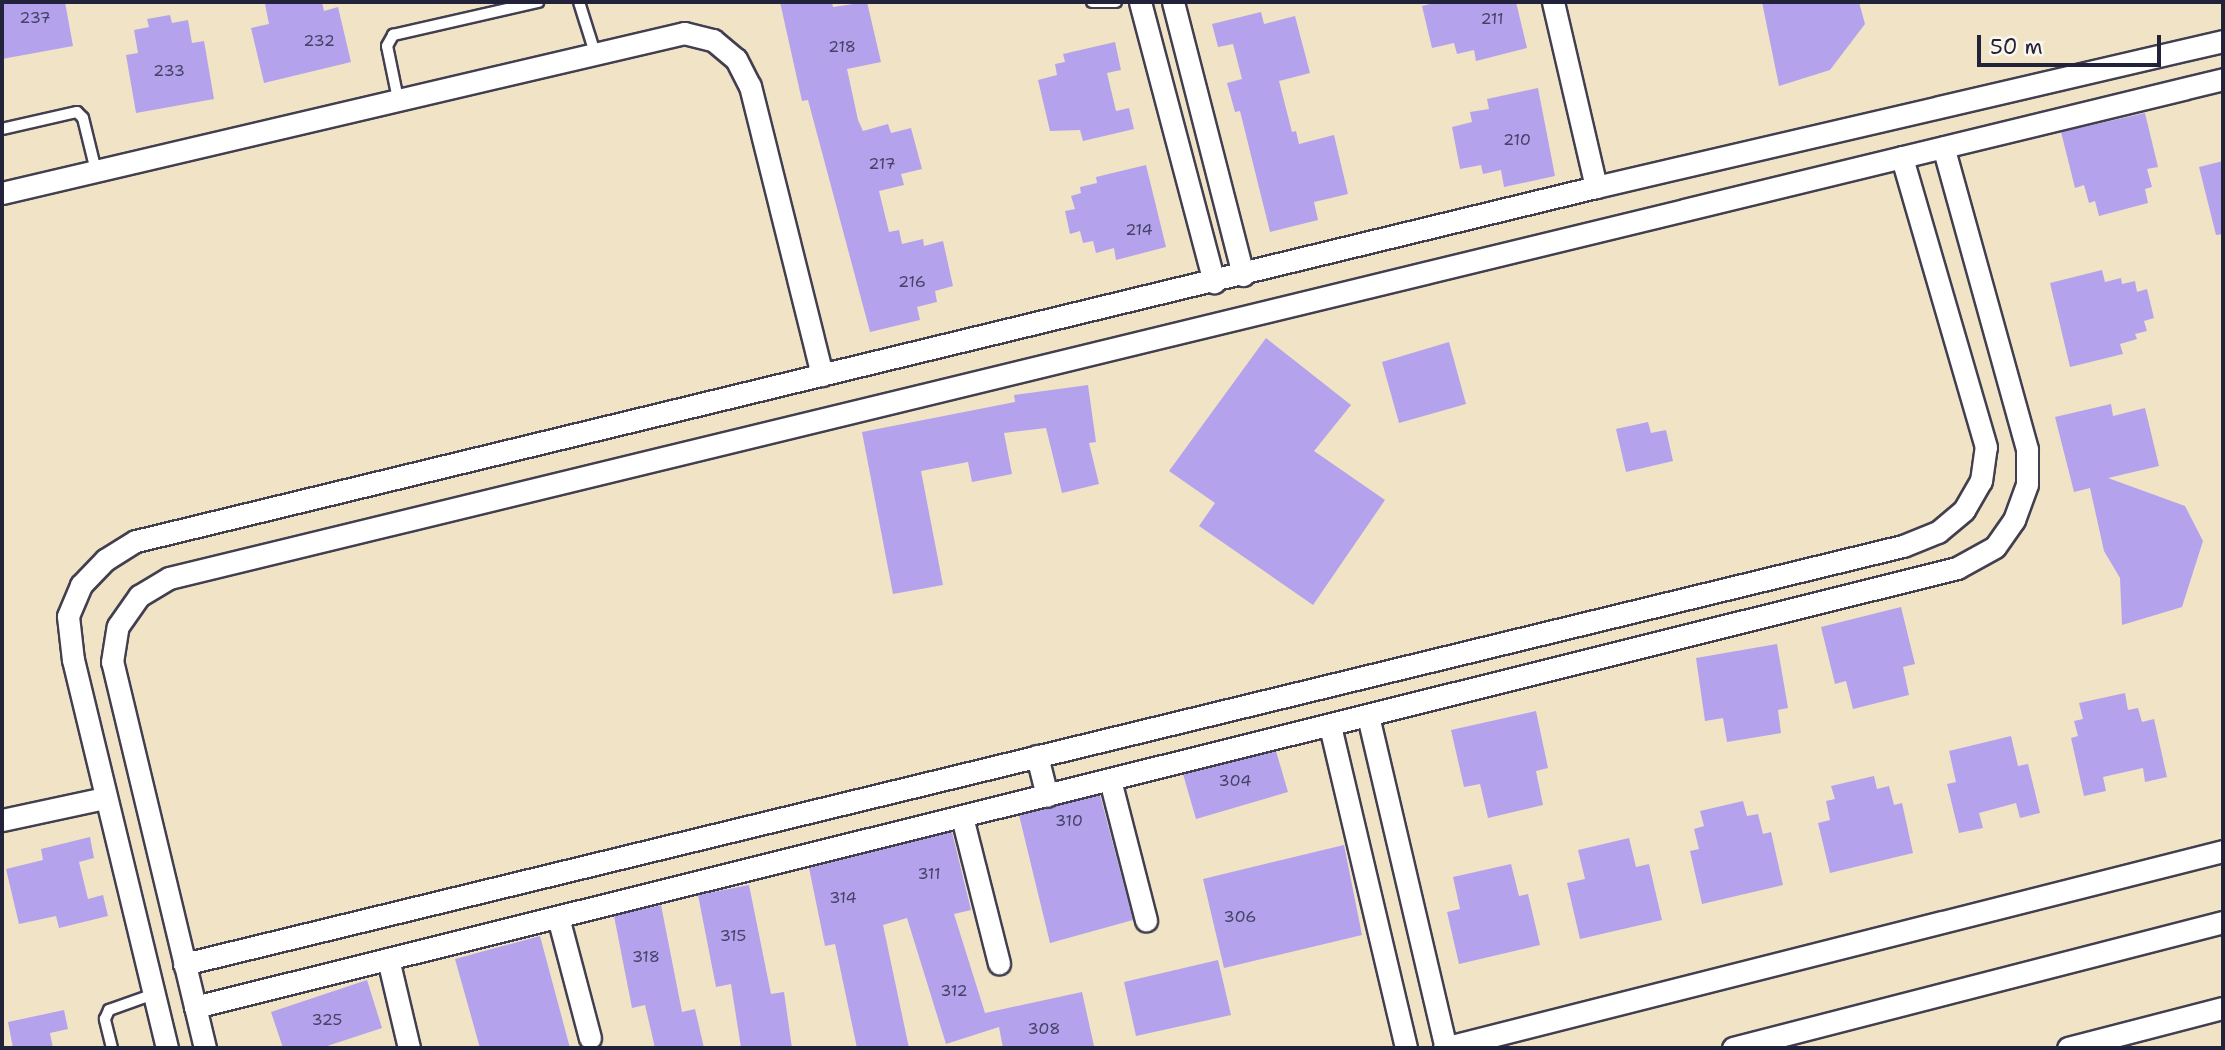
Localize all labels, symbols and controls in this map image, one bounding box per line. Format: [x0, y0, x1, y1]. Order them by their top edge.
house number: 237 [19, 8, 51, 28]
house number: 211 [1480, 9, 1504, 29]
scale bar [1980, 21, 2164, 65]
house number: 232 [303, 31, 335, 51]
text: 50 m [1990, 33, 2043, 61]
house number: 218 [828, 37, 856, 57]
house number: 233 [153, 61, 185, 81]
house number: 210 [1503, 130, 1531, 150]
house number: 217 [868, 154, 896, 174]
house number: 214 [1125, 220, 1153, 240]
house number: 216 [898, 272, 926, 292]
house number: 304 [1219, 771, 1251, 791]
house number: 310 [1055, 811, 1083, 831]
house number: 311 [917, 864, 941, 884]
house number: 314 [829, 888, 857, 908]
house number: 306 [1223, 907, 1257, 927]
house number: 315 [720, 926, 746, 946]
house number: 318 [632, 947, 660, 967]
house number: 312 [940, 981, 968, 1001]
house number: 325 [312, 1010, 342, 1030]
house number: 308 [1027, 1019, 1061, 1039]

